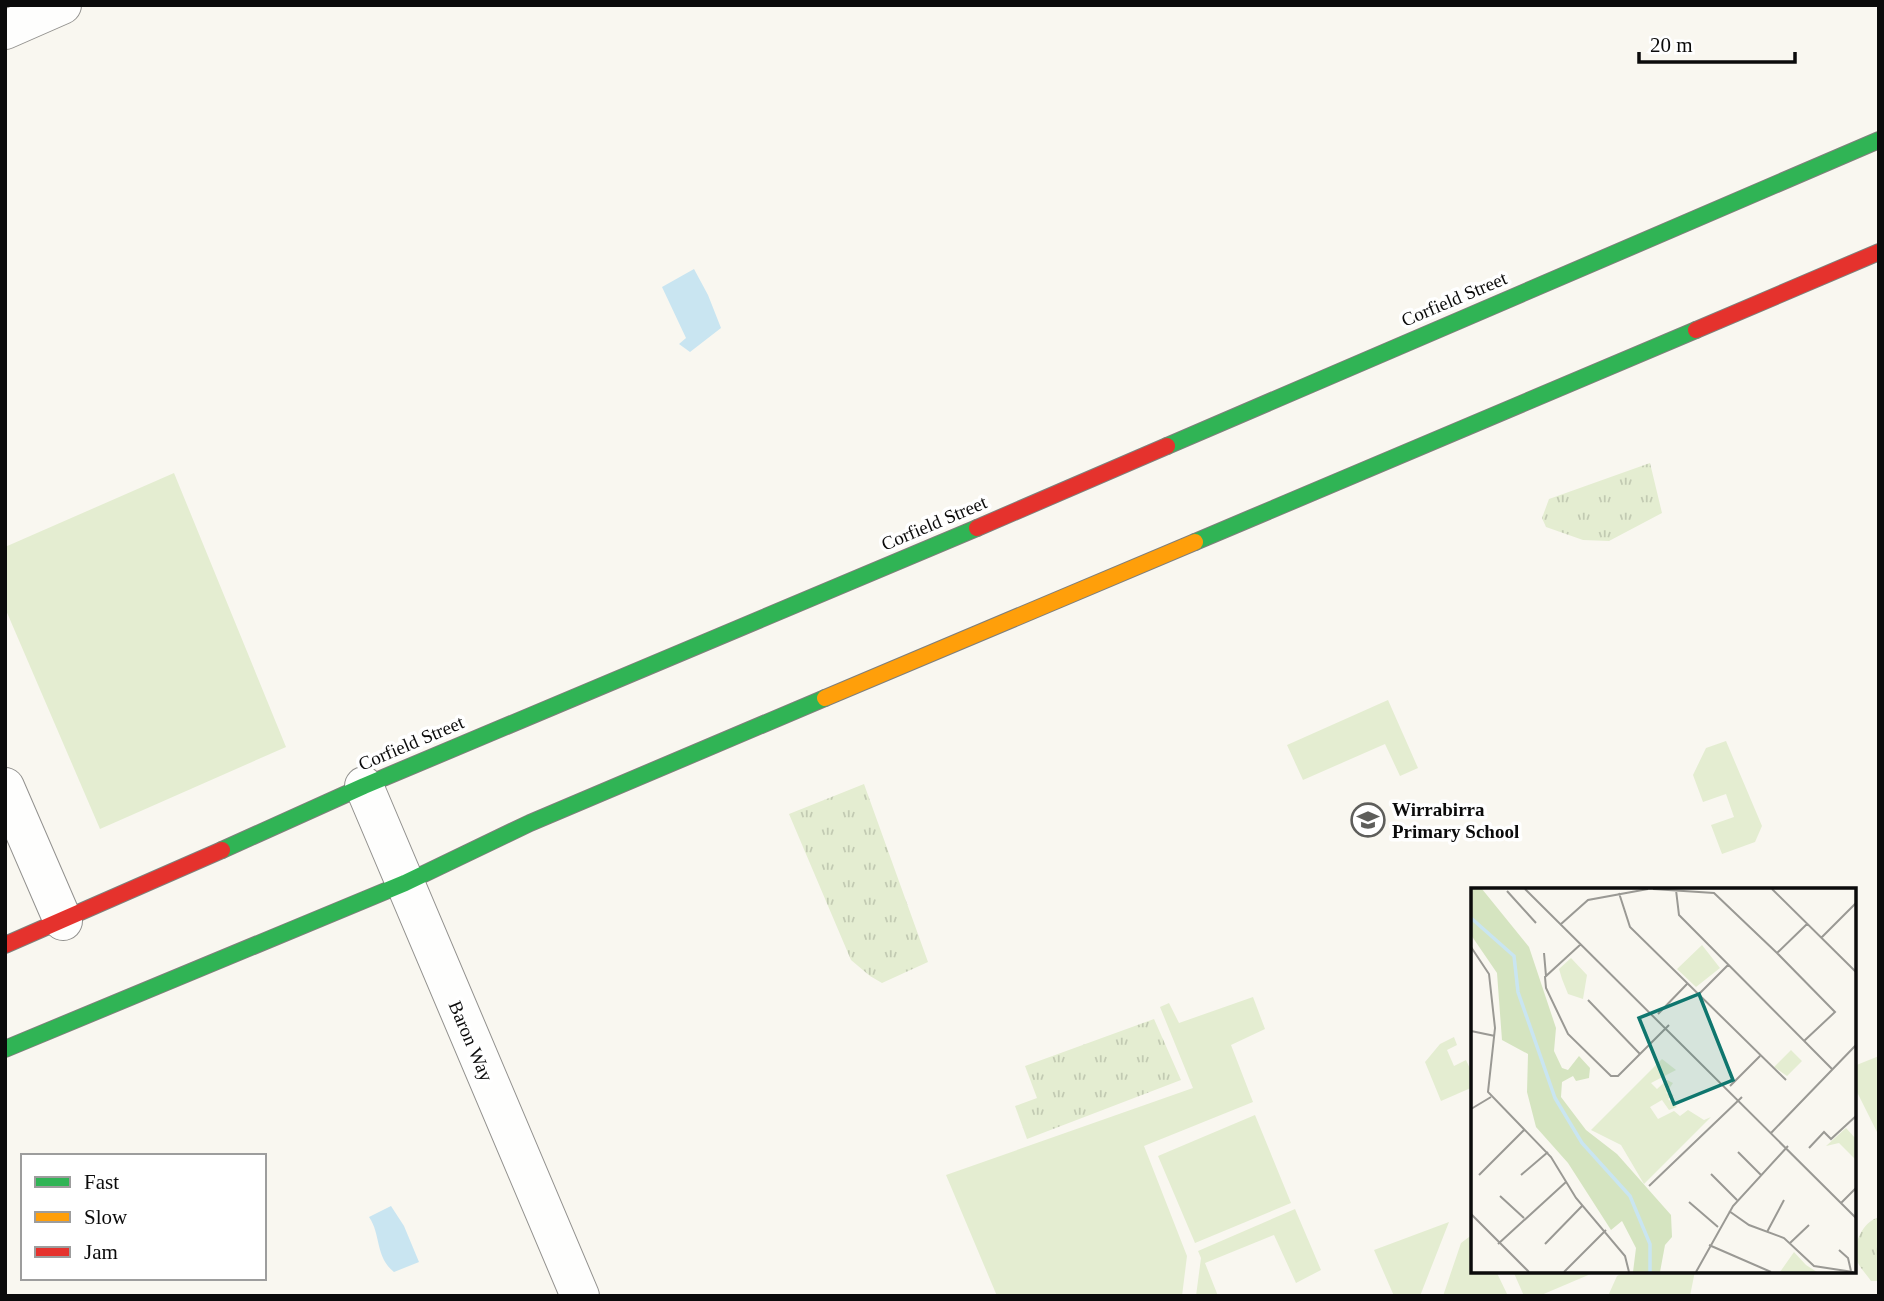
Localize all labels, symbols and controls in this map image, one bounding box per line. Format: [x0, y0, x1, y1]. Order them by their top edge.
scale bar [1639, 21, 1795, 65]
text: 20 m [1650, 33, 1693, 57]
street label: Corfield Street [1398, 267, 1510, 331]
street label: Corfield Street [878, 491, 990, 555]
street label: Corfield Street [355, 711, 467, 775]
place label: Wirrabirra Primary School [1392, 799, 1519, 842]
school or university icon: Wirrabirra Primary School [1349, 801, 1387, 839]
inset map [1471, 888, 1856, 1273]
street label: Baron Way [445, 998, 498, 1085]
legend [21, 1154, 266, 1280]
text: Fast [84, 1170, 119, 1194]
text: Slow [84, 1205, 128, 1229]
text: Jam [84, 1240, 118, 1264]

